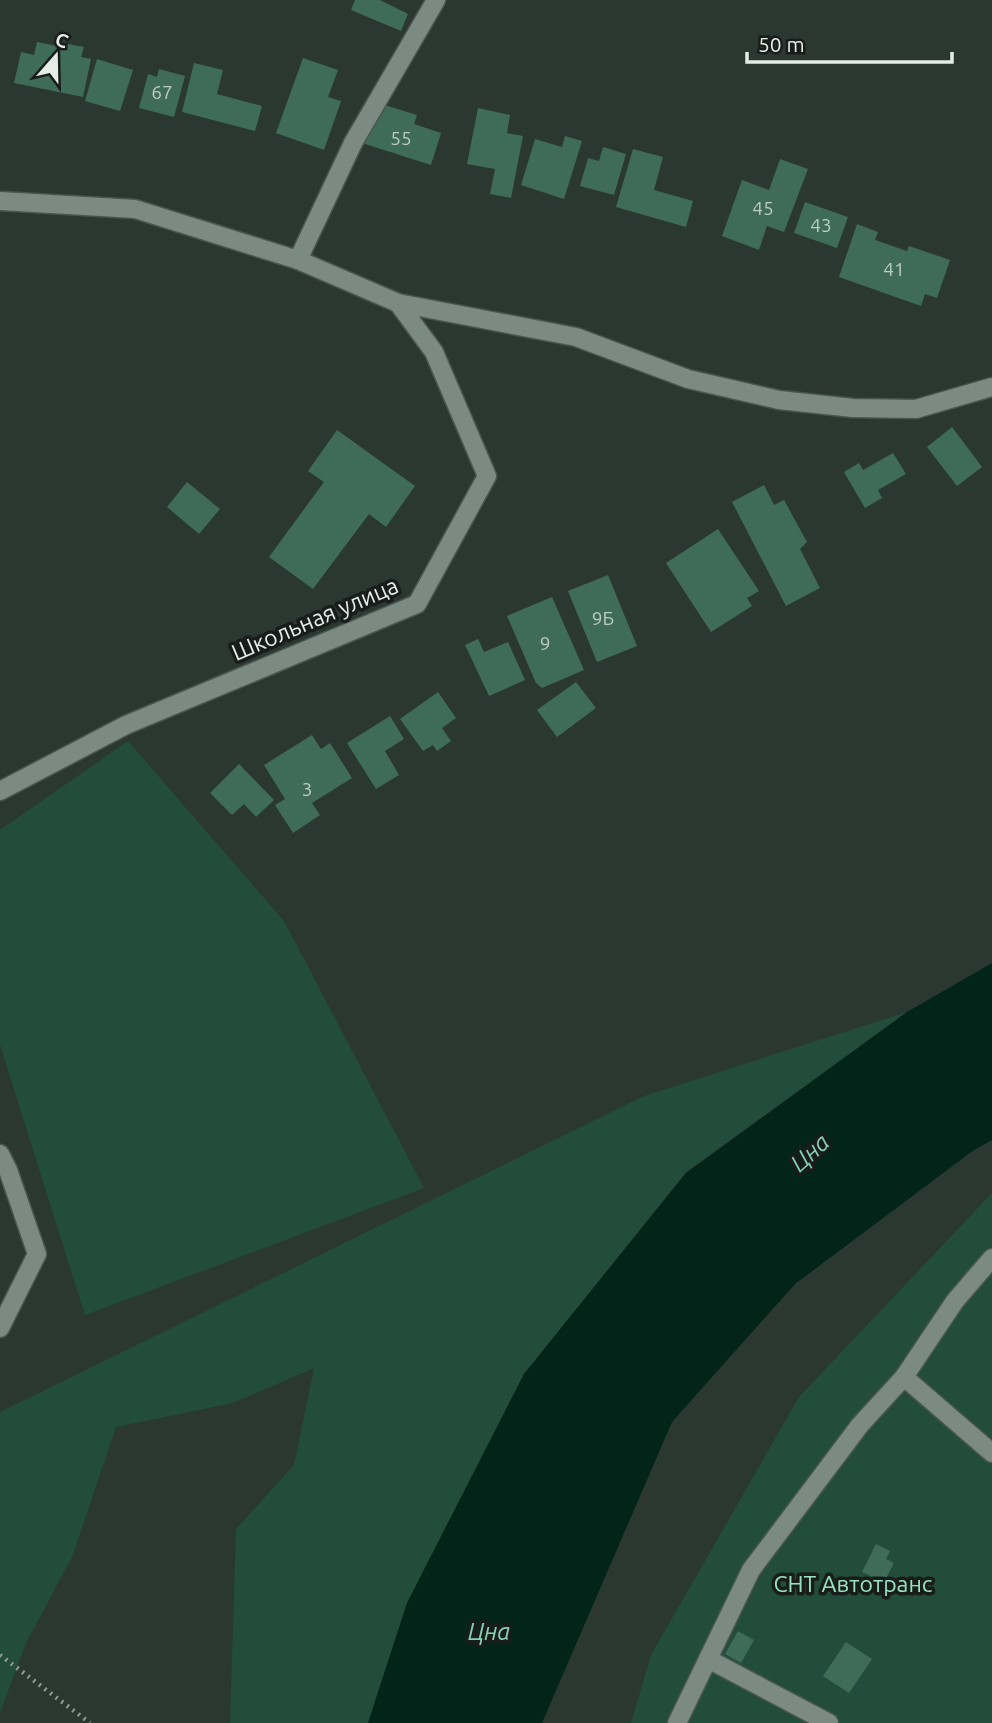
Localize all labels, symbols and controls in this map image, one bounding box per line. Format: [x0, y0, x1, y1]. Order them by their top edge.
north arrow [21, 21, 91, 91]
scale bar [747, 21, 952, 65]
text: С [52, 28, 71, 52]
text: 50 m [758, 32, 805, 56]
house number: 67 [151, 81, 173, 103]
house number: 55 [390, 127, 412, 149]
house number: 45 [752, 197, 774, 219]
house number: 43 [810, 214, 832, 236]
house number: 41 [883, 258, 905, 280]
street label: Школьная улица [228, 572, 402, 665]
house number: 9Б [592, 607, 614, 629]
house number: 9 [540, 632, 550, 654]
house number: 3 [302, 778, 312, 800]
water label: Цна [785, 1128, 835, 1177]
park label: СНТ Автотранс [773, 1571, 933, 1596]
water label: Цна [468, 1618, 510, 1645]

